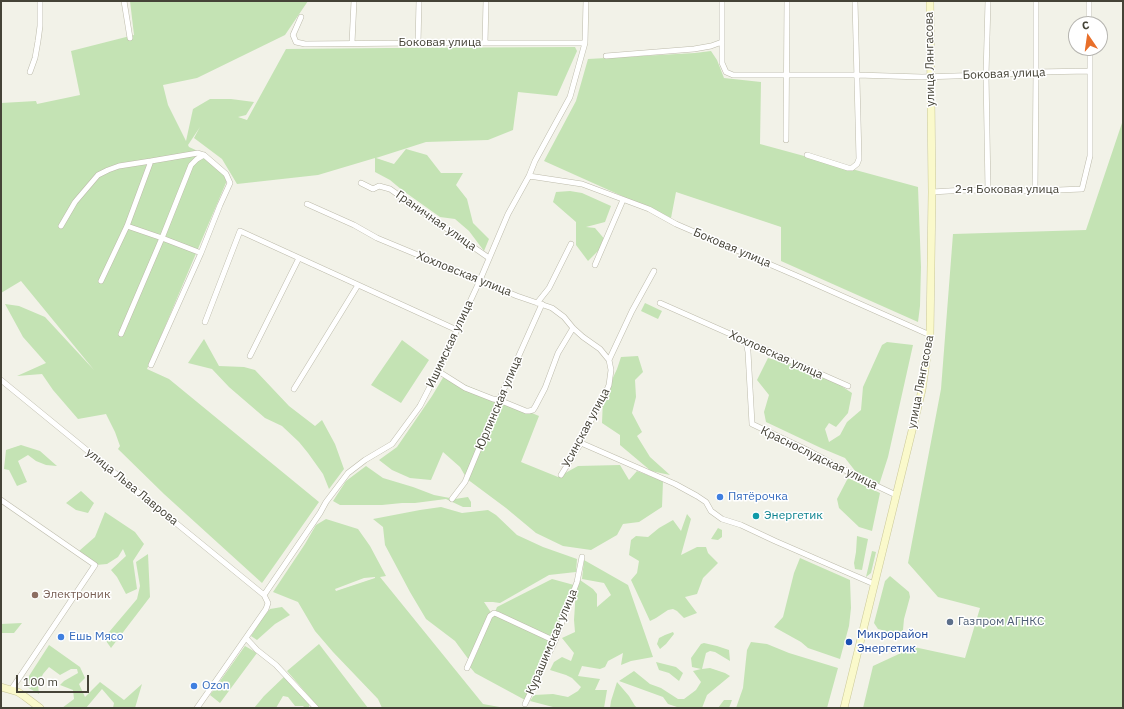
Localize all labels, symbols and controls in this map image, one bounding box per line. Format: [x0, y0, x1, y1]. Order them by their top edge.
street label: улица Лянгасова [922, 11, 938, 107]
north arrow [1068, 16, 1108, 56]
text: С [1080, 18, 1091, 33]
street label: Боковая улица [398, 36, 482, 50]
street label: Боковая улица [962, 65, 1046, 83]
street label: 2-я Боковая улица [955, 183, 1059, 197]
street label: Граничная улица [393, 188, 479, 254]
street label: Боковая улица [691, 225, 773, 271]
street label: Хохловская улица [414, 248, 514, 300]
street label: Ишимская улица [423, 298, 477, 390]
street label: Хохловская улица [727, 328, 825, 382]
street label: улица Лянгасова [905, 334, 937, 430]
street label: Юрлинская улица [473, 354, 525, 452]
street label: Усинская улица [559, 386, 613, 470]
street label: Краснослудская улица [758, 423, 880, 493]
street label: улица Льва Лаврова [83, 445, 181, 529]
place label: Пятёрочка [728, 490, 788, 504]
marker: Пятёрочка [715, 492, 725, 502]
place label: Энергетик [764, 509, 823, 523]
marker: Энергетик [751, 511, 761, 521]
street label: Курашимская улица [523, 587, 581, 697]
place label: Электроник [43, 588, 110, 602]
marker: Электроник [30, 590, 40, 600]
place label: Газпром АГНКС [958, 615, 1044, 629]
marker: Газпром АГНКС [945, 617, 955, 627]
place label: Микрорайон Энергетик [857, 628, 928, 656]
place label: Ешь Мясо [69, 630, 123, 644]
marker: Ешь Мясо [56, 632, 66, 642]
marker: Микрорайон Энергетик [844, 637, 854, 647]
scale bar [18, 667, 91, 693]
text: 100 m [23, 674, 58, 689]
place label: Ozon [202, 679, 229, 693]
marker: Ozon [189, 681, 199, 691]

